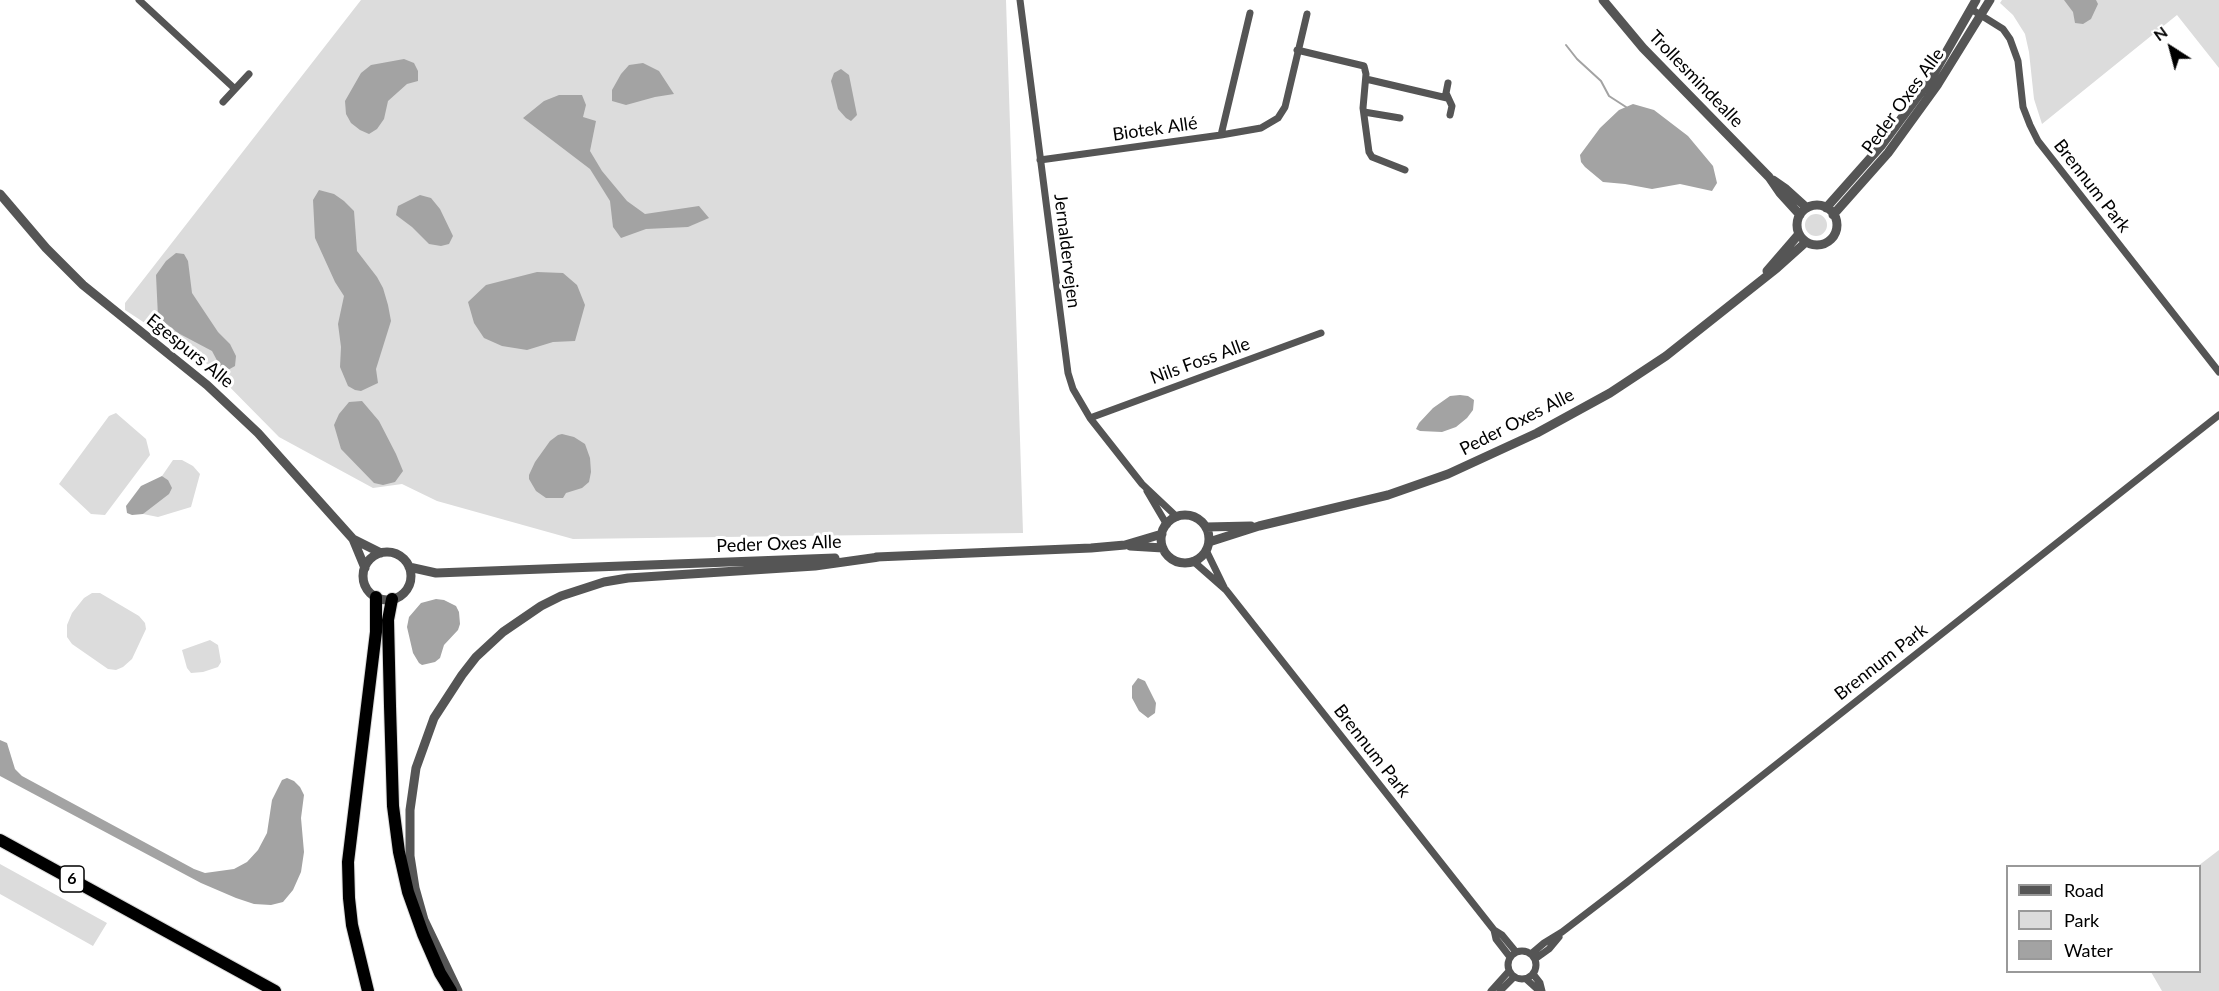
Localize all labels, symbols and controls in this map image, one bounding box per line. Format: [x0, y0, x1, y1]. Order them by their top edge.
north arrow [2141, 18, 2201, 78]
text: N [2150, 22, 2171, 44]
street label: Trollesmindealle [1644, 26, 1748, 132]
street label: Peder Oxes Alle [1857, 44, 1949, 158]
street label: Biotek Allé [1111, 112, 1199, 146]
street label: Brennum Park [2049, 135, 2135, 237]
street label: Jernaldervejen [1049, 193, 1085, 309]
street label: Egespurs Alle [142, 309, 238, 393]
street label: Nils Foss Alle [1147, 333, 1253, 389]
street label: Peder Oxes Alle [1456, 384, 1578, 460]
street label: Peder Oxes Alle [716, 531, 842, 557]
street label: Brennum Park [1830, 619, 1932, 705]
street label: Brennum Park [1329, 700, 1415, 802]
legend [2006, 865, 2201, 973]
road number: 6 [60, 866, 84, 892]
text: Road [2064, 879, 2104, 901]
text: Park [2064, 909, 2099, 931]
text: Water [2064, 939, 2113, 961]

